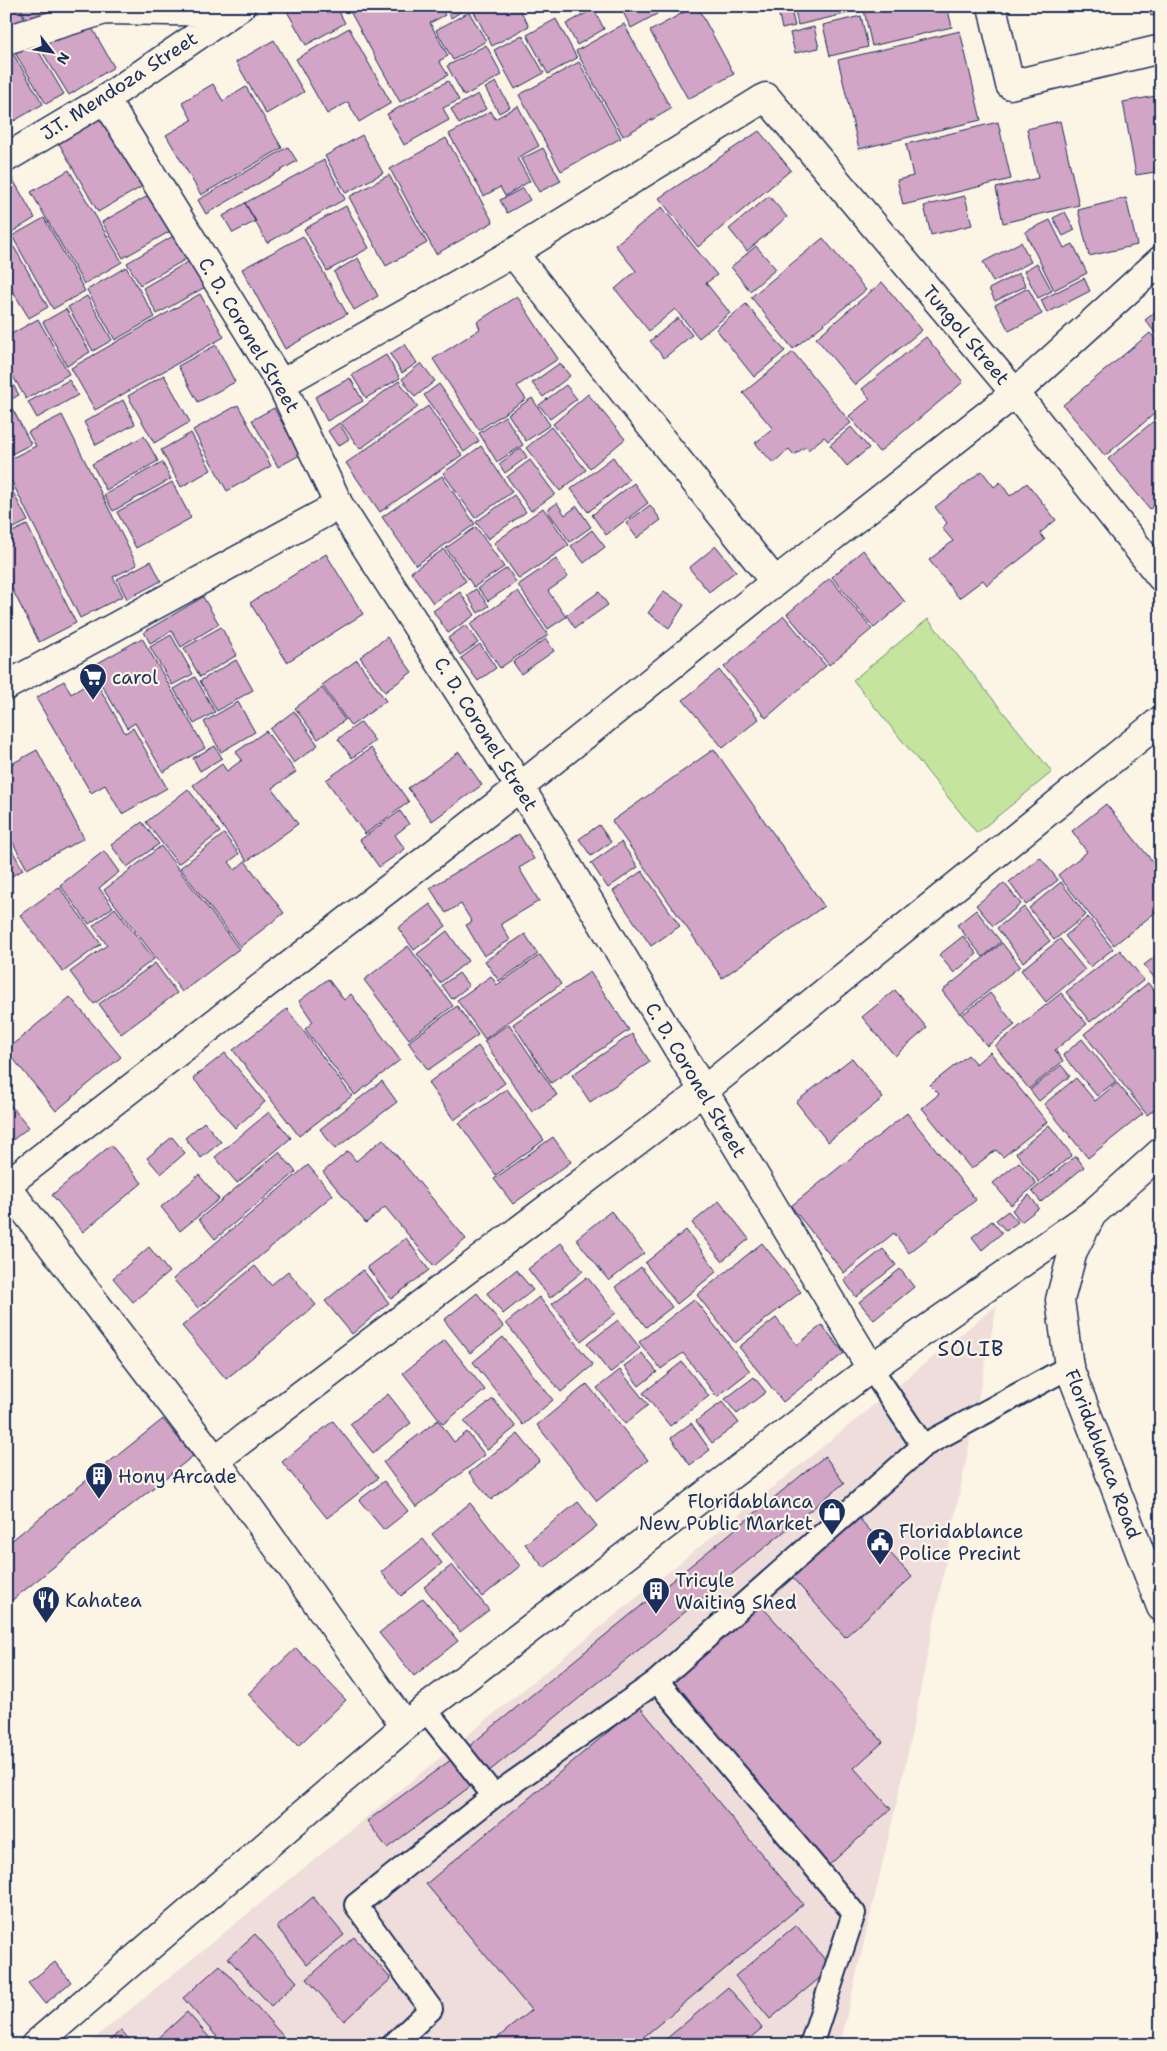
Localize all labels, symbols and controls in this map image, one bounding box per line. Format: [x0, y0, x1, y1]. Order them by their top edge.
street label: J.T. Mendoza Street [36, 26, 202, 146]
north arrow [28, 28, 78, 78]
text: N [53, 49, 74, 68]
street label: C. D. Coronel Street [193, 253, 305, 417]
street label: Tungol Street [917, 280, 1015, 390]
street label: C. D. Coronel Street [428, 652, 544, 816]
supermarket icon: carol [78, 662, 108, 701]
place label: carol [112, 665, 158, 690]
street label: C. D. Coronel Street [640, 998, 752, 1162]
district label: SOLIB [938, 1335, 1004, 1363]
street label: Floridablanca Road [1059, 1366, 1147, 1542]
building icon: Hony Arcade [84, 1461, 114, 1500]
place label: Hony Arcade [118, 1464, 237, 1489]
place label: Floridablanca New Public Market [639, 1489, 813, 1536]
shop icon: Floridablanca New Public Market [817, 1497, 847, 1536]
place label: Floridablance Police Precint [899, 1519, 1024, 1566]
public building icon: Floridablance Police Precint [865, 1527, 895, 1566]
place label: Tricyle Waiting Shed [675, 1568, 797, 1615]
building icon: Tricyle Waiting Shed [641, 1576, 671, 1615]
restaurant icon: Kahatea [31, 1585, 61, 1624]
place label: Kahatea [65, 1588, 142, 1613]

